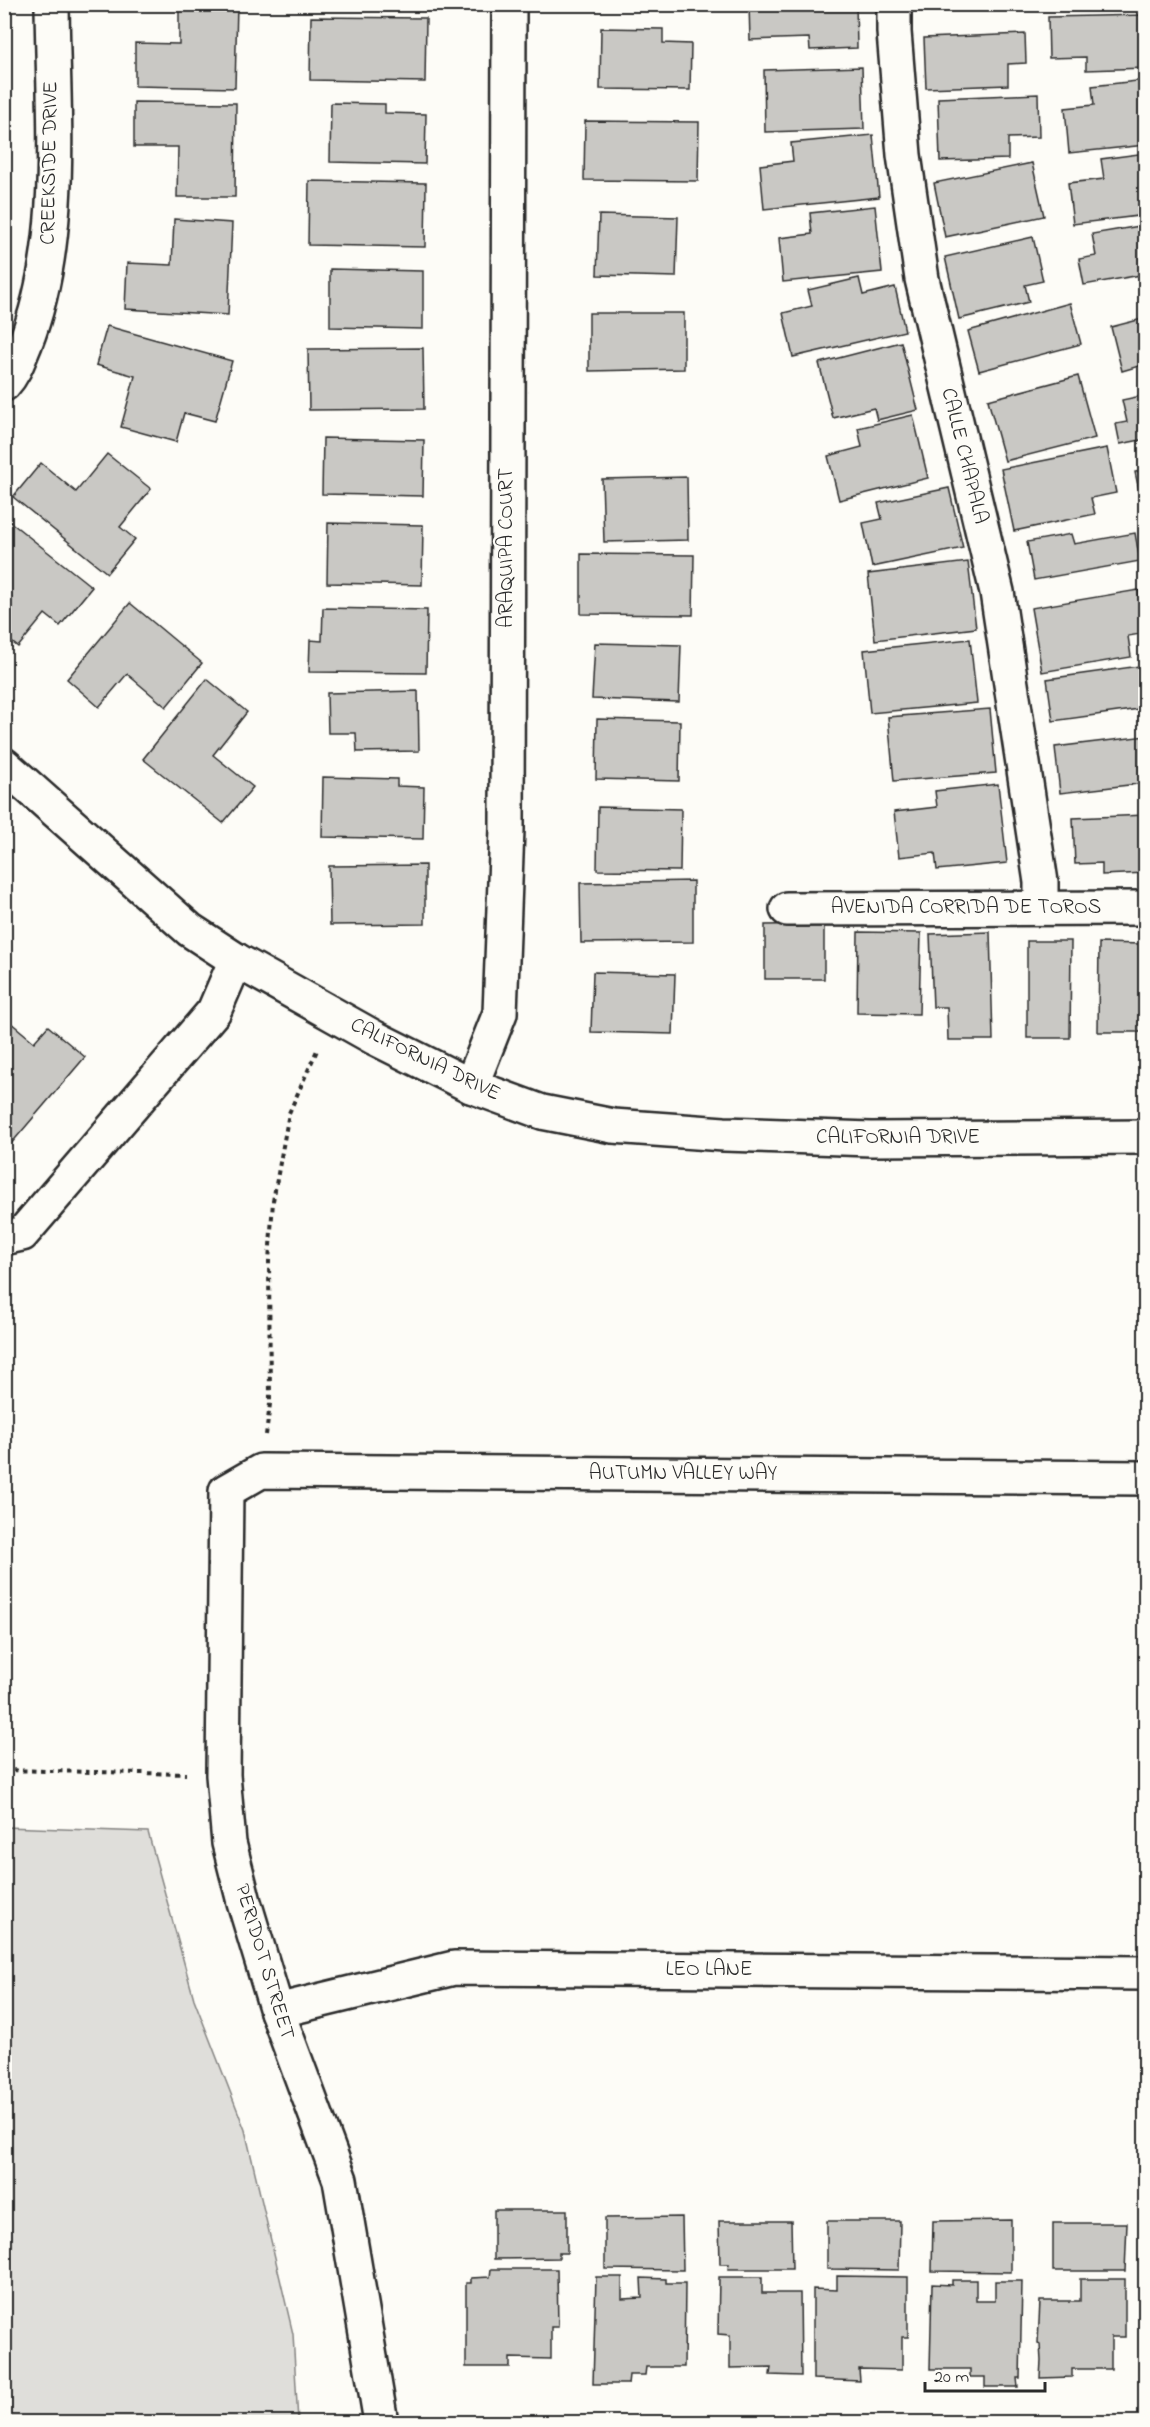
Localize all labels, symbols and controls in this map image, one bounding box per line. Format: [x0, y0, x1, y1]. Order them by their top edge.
street label: CREEKSIDE DRIVE [34, 81, 66, 245]
street label: CALLE CHAPALA [933, 385, 995, 527]
street label: ARAQUIPA COURT [492, 468, 522, 628]
street label: AVENIDA CORRIDA DE TOROS [831, 893, 1101, 923]
street label: CALIFORNIA DRIVE [345, 1011, 505, 1109]
street label: CALIFORNIA DRIVE [816, 1123, 980, 1153]
street label: AUTUMN VALLEY WAY [589, 1459, 778, 1489]
street label: PERIDOT STREET [226, 1880, 302, 2044]
street label: LEO LANE [665, 1955, 753, 1985]
scale bar [925, 2355, 1045, 2393]
text: 20 m [934, 2365, 969, 2391]

